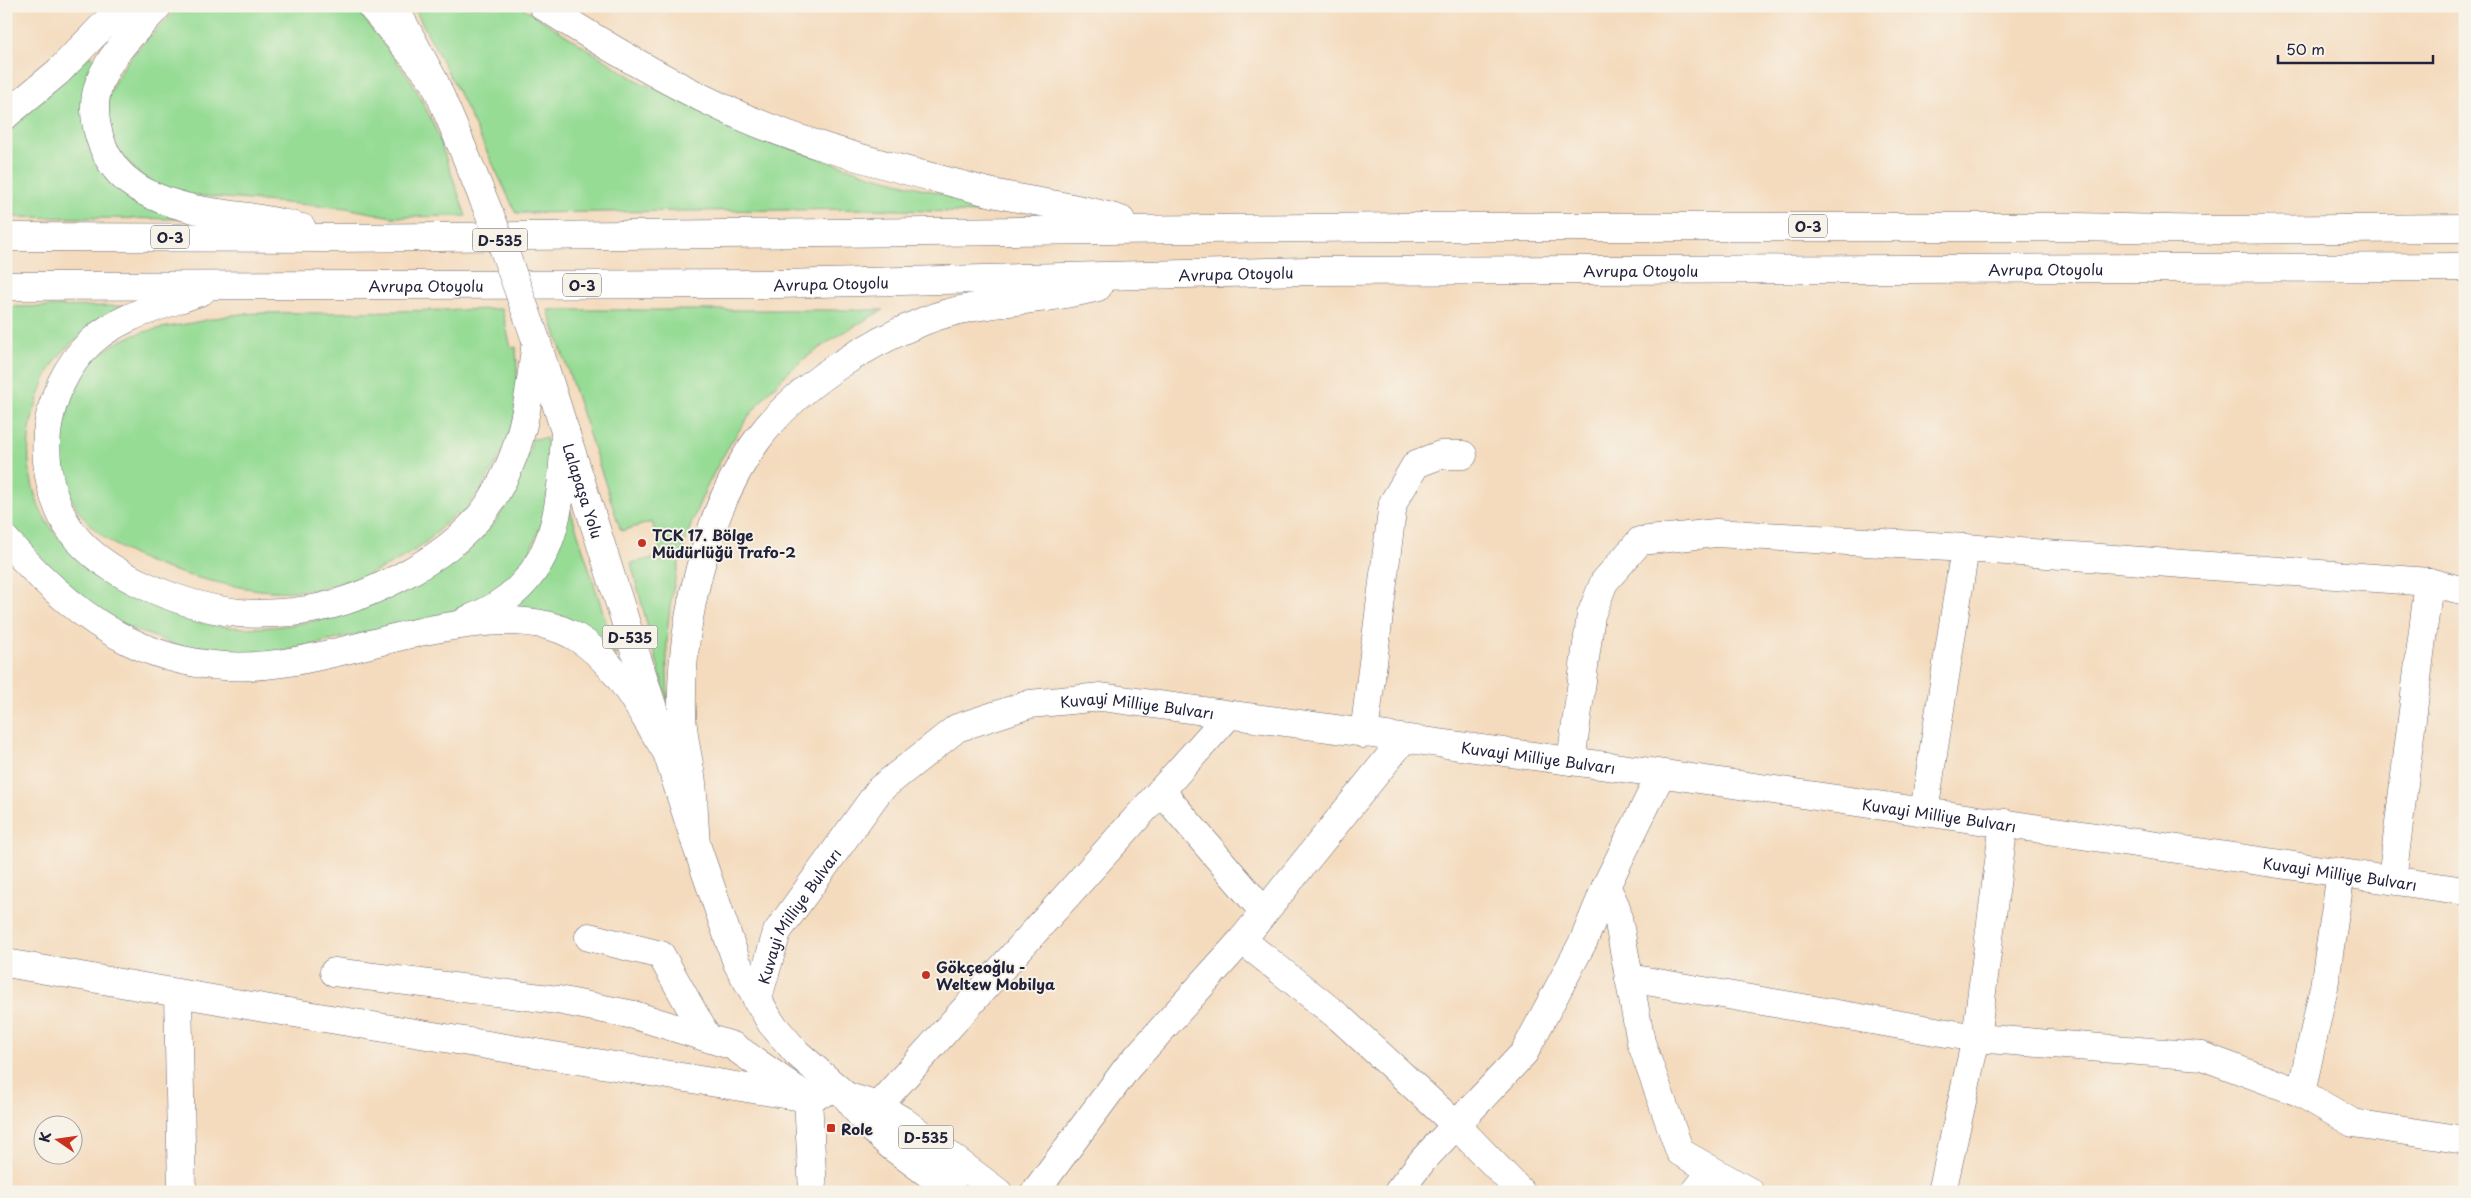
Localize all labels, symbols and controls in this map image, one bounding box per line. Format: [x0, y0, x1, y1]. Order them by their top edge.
scale bar [2278, 32, 2434, 64]
text: 50 m [2286, 37, 2325, 60]
road number: O-3 [1789, 215, 1827, 238]
road number: O-3 [151, 226, 189, 248]
road number: D-535 [472, 228, 528, 252]
street label: Avrupa Otoyolu [1988, 257, 2103, 280]
street label: Avrupa Otoyolu [1583, 258, 1698, 282]
street label: Avrupa Otoyolu [1178, 260, 1294, 286]
street label: Avrupa Otoyolu [773, 270, 889, 296]
street label: Avrupa Otoyolu [368, 273, 484, 297]
road number: O-3 [563, 274, 601, 296]
street label: Lalapaşa Yolu [558, 440, 610, 541]
place label: TCK 17. Bölge Müdürlüğü Trafo-2 [652, 523, 796, 563]
marker: TCK 17. Bölge Müdürlüğü Trafo-2 [636, 537, 648, 549]
road number: D-535 [602, 626, 658, 649]
street label: Kuvayi Milliye Bulvarı [1059, 685, 1216, 724]
street label: Kuvayi Milliye Bulvarı [1460, 735, 1617, 779]
street label: Kuvayi Milliye Bulvarı [1861, 792, 2018, 837]
street label: Kuvayi Milliye Bulvarı [751, 843, 846, 987]
street label: Kuvayi Milliye Bulvarı [2262, 850, 2419, 895]
place label: Gökçeoğlu - Weltew Mobilya [936, 955, 1055, 995]
marker: Gökçeoğlu - Weltew Mobilya [920, 969, 932, 981]
north arrow [32, 1116, 82, 1166]
place label: Role [841, 1117, 874, 1140]
marker: Role [825, 1122, 837, 1134]
road number: D-535 [898, 1126, 954, 1148]
text: K [33, 1130, 56, 1144]

